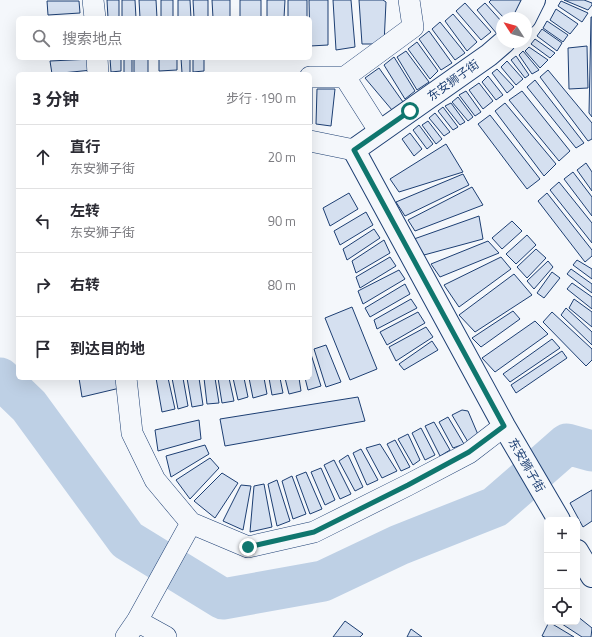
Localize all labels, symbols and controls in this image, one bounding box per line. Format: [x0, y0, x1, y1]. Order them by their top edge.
north arrow [496, 12, 532, 48]
search box [16, 16, 312, 60]
icon: search [30, 27, 52, 49]
text: 搜索地点 [62, 27, 122, 50]
street label: 东安狮子街 [423, 55, 483, 105]
text: 3 分钟 [32, 86, 79, 112]
text: 步行 · 190 m [226, 88, 296, 108]
route start [401, 102, 419, 120]
text: 直行 [70, 135, 100, 158]
icon: ahead [32, 146, 54, 168]
text: 20 m [268, 147, 296, 167]
text: 东安狮子街 [70, 158, 135, 178]
text: 左转 [70, 199, 100, 222]
icon: left [32, 210, 54, 232]
text: 90 m [268, 211, 296, 231]
text: 东安狮子街 [70, 222, 135, 242]
text: 右转 [70, 273, 100, 296]
icon: right [32, 274, 54, 296]
text: 80 m [268, 275, 296, 295]
text: 到达目的地 [70, 337, 145, 360]
icon: arrive [32, 338, 54, 360]
street label: 东安狮子街 [504, 434, 550, 496]
map controls [544, 517, 580, 625]
button: + [544, 517, 580, 553]
route end [239, 538, 257, 556]
button: − [544, 553, 580, 589]
button: locate [544, 589, 580, 625]

